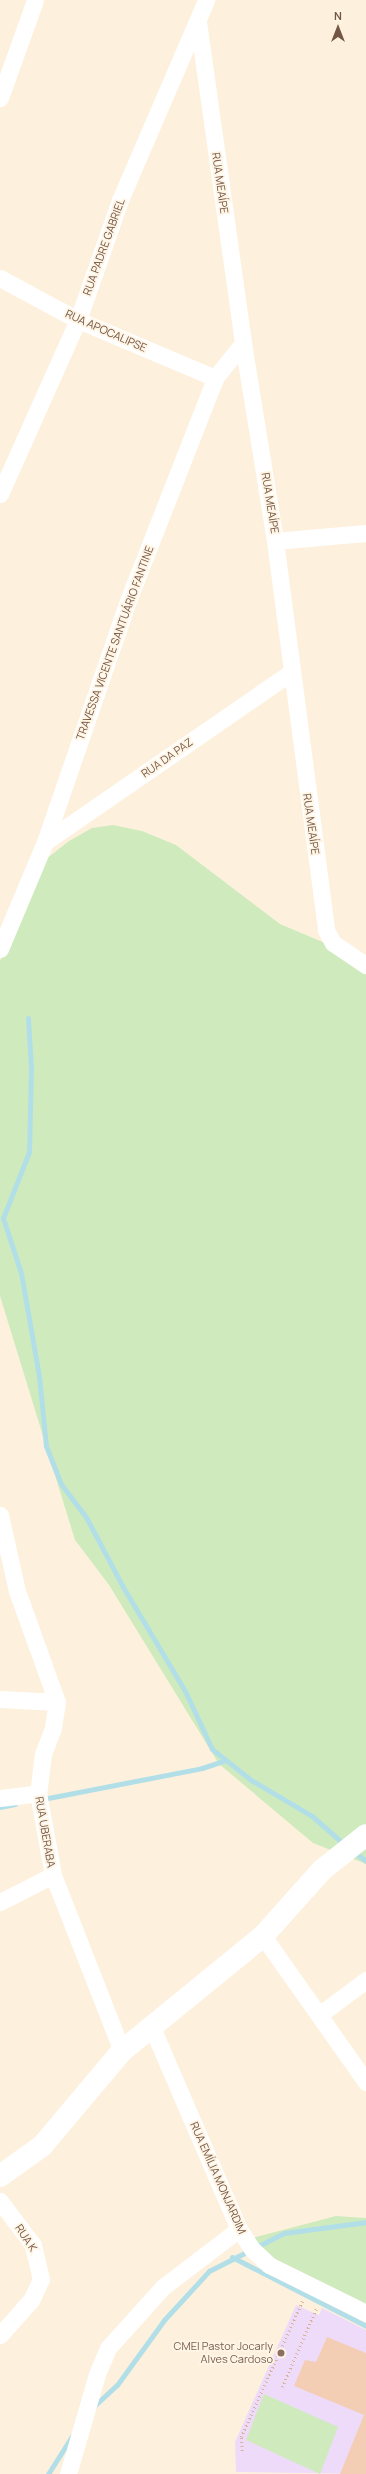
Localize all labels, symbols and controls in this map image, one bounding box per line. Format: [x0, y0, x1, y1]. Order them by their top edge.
north arrow [318, 8, 358, 48]
text: N [334, 8, 342, 23]
street label: RUA MEAÍPE [209, 152, 231, 214]
street label: RUA PADRE GABRIEL [80, 197, 128, 297]
street label: RUA APOCALIPSE [63, 307, 149, 355]
street label: RUA MEAÍPE [259, 472, 281, 534]
street label: TRAVESSA VICENTE SANTUÁRIO FANTINE [74, 544, 156, 742]
street label: RUA DA PAZ [139, 735, 195, 781]
street label: RUA MEAÍPE [300, 793, 322, 855]
street label: RUA UBERABA [32, 1795, 58, 1869]
street label: RUA EMÍLIA MONJARDIM [187, 2120, 249, 2236]
street label: RUA K [12, 2222, 40, 2254]
place label: CMEI Pastor Jocarly Alves Cardoso [174, 2340, 273, 2366]
marker: CMEI Pastor Jocarly Alves Cardoso [276, 2348, 286, 2358]

